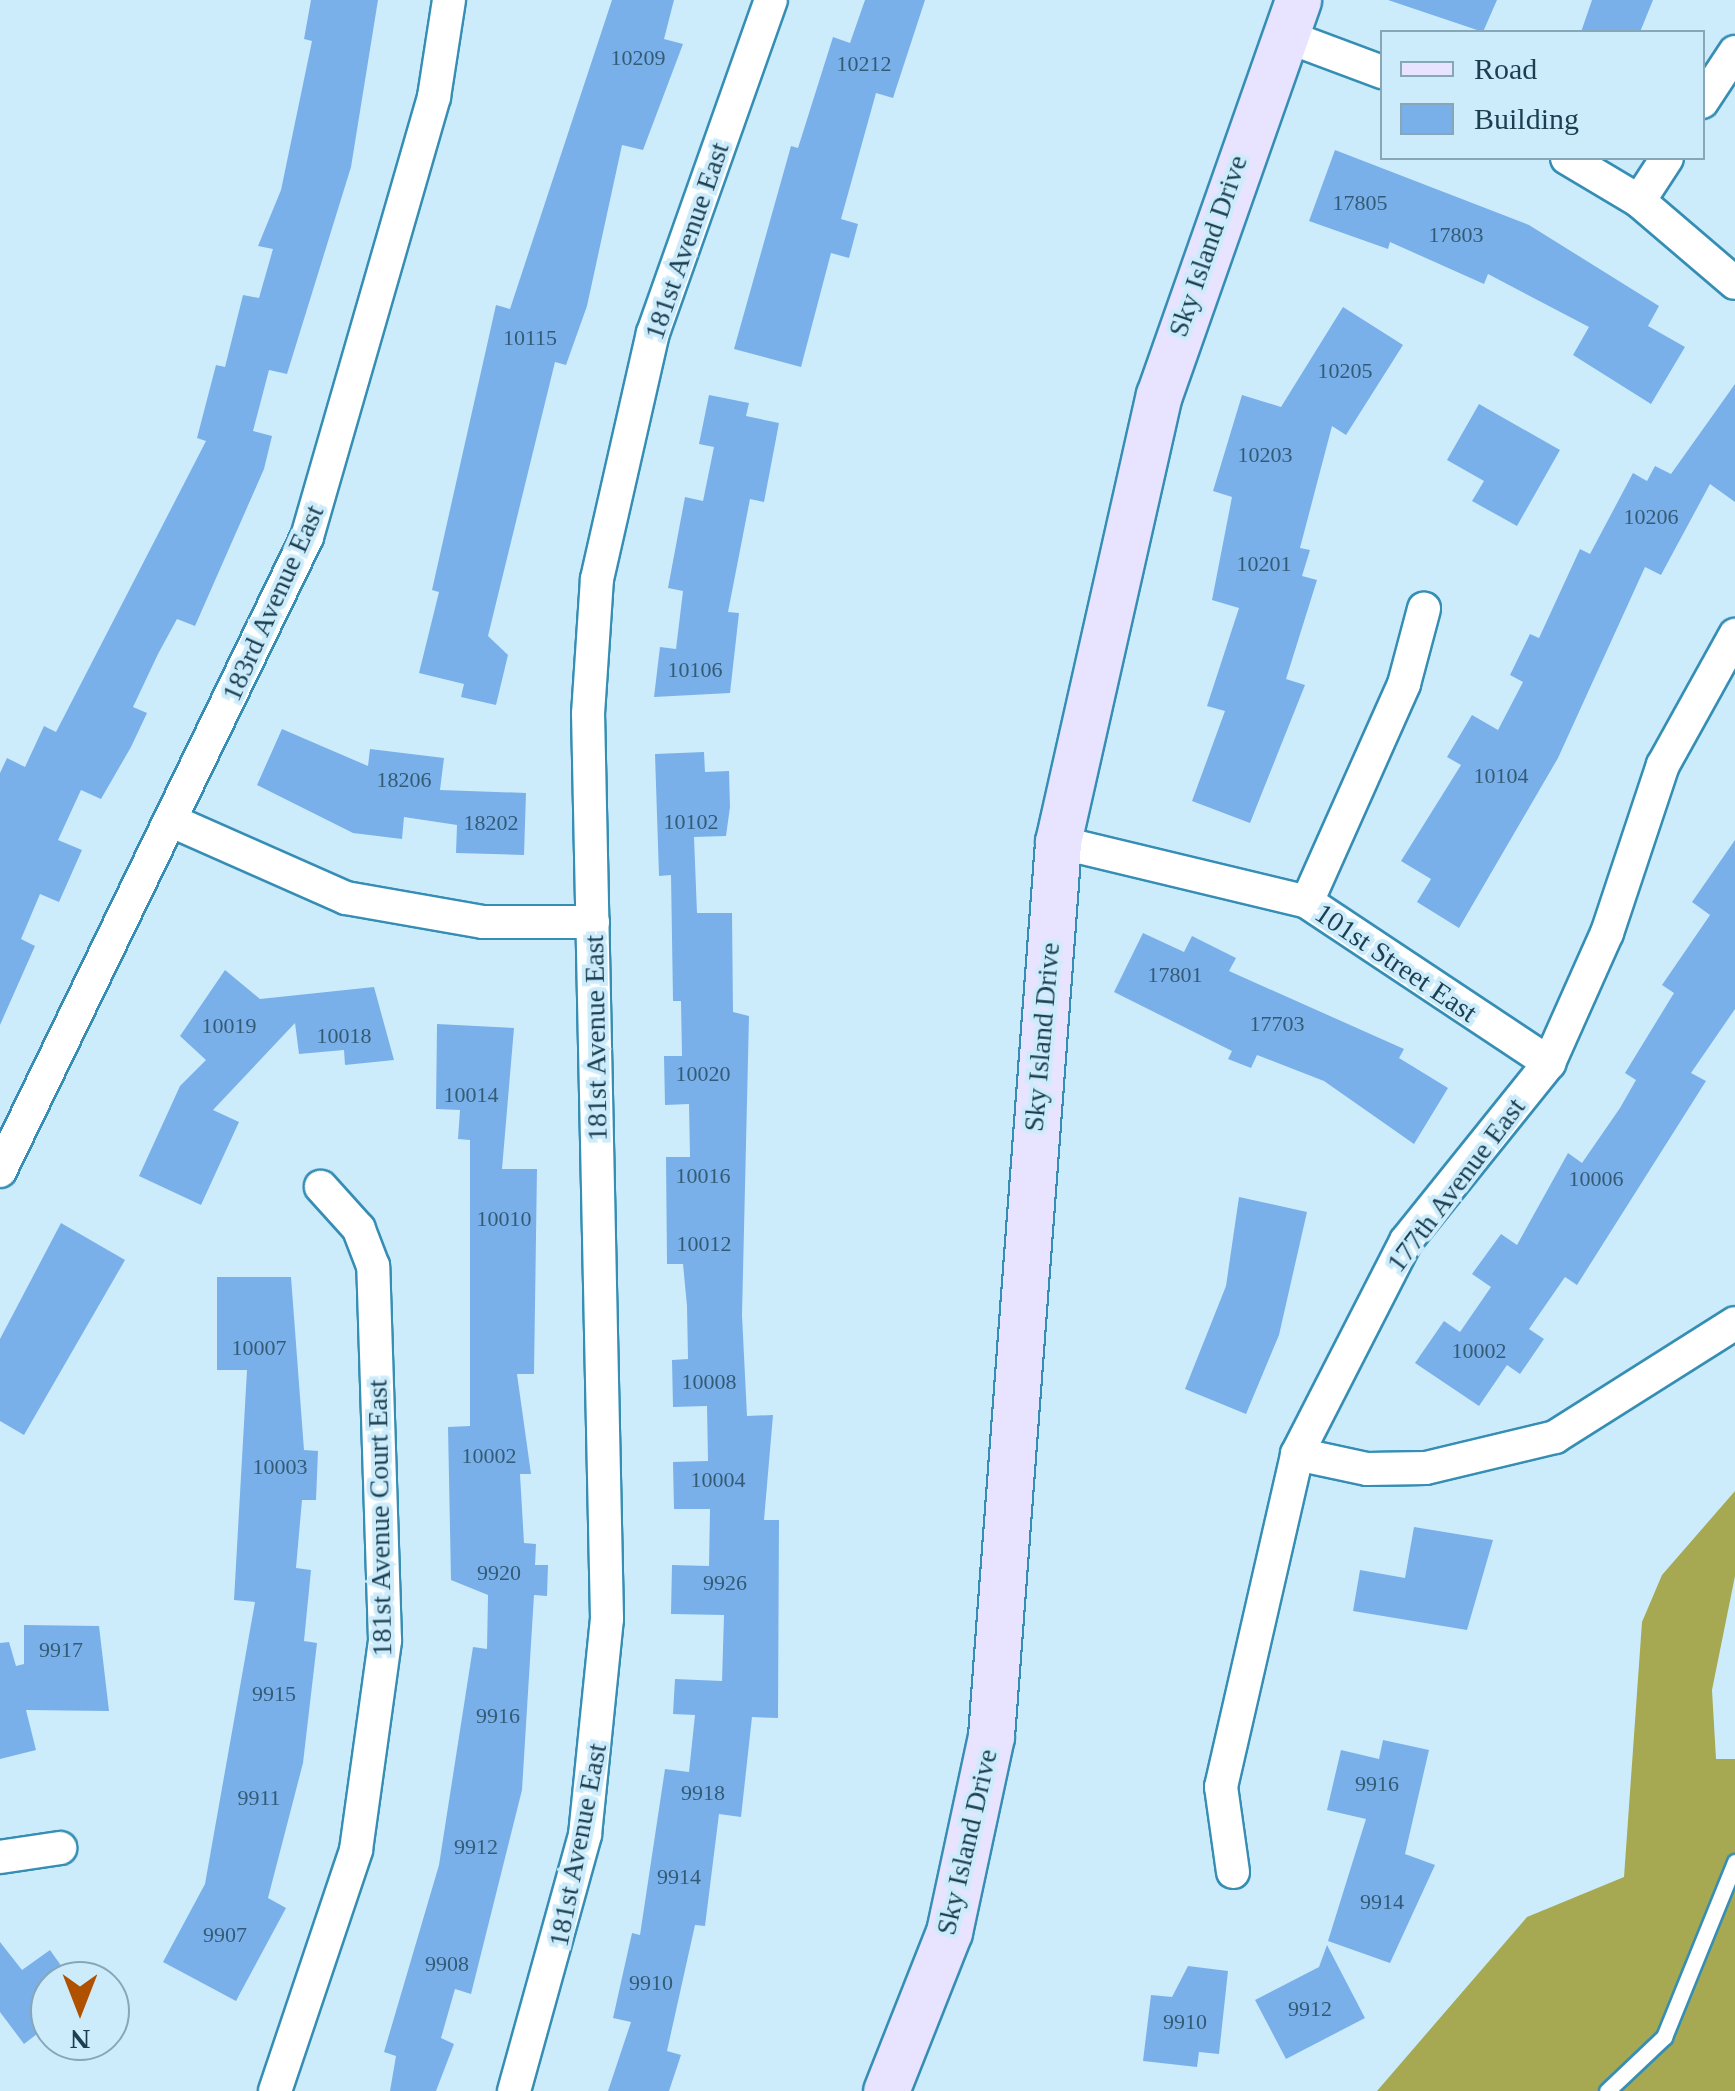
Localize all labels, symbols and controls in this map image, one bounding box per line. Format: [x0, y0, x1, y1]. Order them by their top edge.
legend [1380, 30, 1705, 160]
house number: 10209 [610, 45, 666, 71]
house number: 10212 [836, 51, 892, 77]
text: Road [1474, 52, 1537, 85]
text: Building [1474, 102, 1579, 135]
street label: 181st Avenue East [637, 137, 737, 345]
street label: Sky Island Drive [1161, 151, 1255, 341]
house number: 17805 [1332, 190, 1388, 216]
house number: 17803 [1428, 222, 1484, 248]
house number: 10115 [503, 325, 557, 351]
house number: 10205 [1318, 358, 1372, 384]
house number: 10203 [1238, 442, 1292, 468]
street label: 183rd Avenue East [214, 499, 332, 707]
house number: 10206 [1624, 504, 1678, 530]
house number: 10201 [1236, 551, 1292, 577]
house number: 10106 [668, 657, 722, 683]
house number: 10104 [1474, 763, 1528, 789]
house number: 18206 [376, 767, 432, 793]
house number: 10102 [664, 809, 718, 835]
house number: 18202 [464, 810, 518, 836]
street label: 101st Street East [1309, 896, 1483, 1030]
street label: 181st Avenue East [577, 934, 615, 1142]
street label: Sky Island Drive [1017, 941, 1067, 1133]
house number: 17801 [1148, 962, 1202, 988]
house number: 17703 [1250, 1011, 1304, 1037]
house number: 10019 [202, 1013, 256, 1039]
house number: 10018 [316, 1023, 372, 1049]
house number: 10020 [676, 1061, 730, 1087]
house number: 10014 [444, 1082, 498, 1108]
street label: 177th Avenue East [1379, 1091, 1533, 1279]
house number: 10016 [676, 1163, 730, 1189]
house number: 10006 [1568, 1166, 1624, 1192]
house number: 10010 [476, 1206, 532, 1232]
house number: 10012 [676, 1231, 732, 1257]
house number: 10007 [232, 1335, 286, 1361]
house number: 10002 [1452, 1338, 1506, 1364]
house number: 10008 [682, 1369, 736, 1395]
street label: 181st Avenue Court East [361, 1378, 399, 1658]
house number: 10002 [462, 1443, 516, 1469]
house number: 10003 [252, 1454, 308, 1480]
house number: 10004 [690, 1467, 746, 1493]
house number: 9920 [477, 1560, 521, 1586]
house number: 9926 [703, 1570, 747, 1596]
house number: 9917 [39, 1637, 83, 1663]
house number: 9915 [252, 1681, 296, 1707]
house number: 9916 [476, 1703, 520, 1729]
street label: 181st Avenue East [542, 1740, 614, 1950]
street label: Sky Island Drive [929, 1746, 1005, 1938]
house number: 9916 [1355, 1771, 1399, 1797]
house number: 9918 [681, 1780, 725, 1806]
house number: 9911 [237, 1785, 281, 1811]
house number: 9912 [454, 1834, 498, 1860]
house number: 9914 [657, 1864, 701, 1890]
house number: 9914 [1360, 1889, 1404, 1915]
house number: 9907 [203, 1922, 247, 1948]
house number: 9908 [425, 1951, 469, 1977]
north arrow [30, 1961, 130, 2061]
house number: 9910 [629, 1970, 673, 1996]
house number: 9912 [1288, 1996, 1332, 2022]
house number: 9910 [1163, 2009, 1207, 2035]
text: N [70, 2024, 90, 2055]

